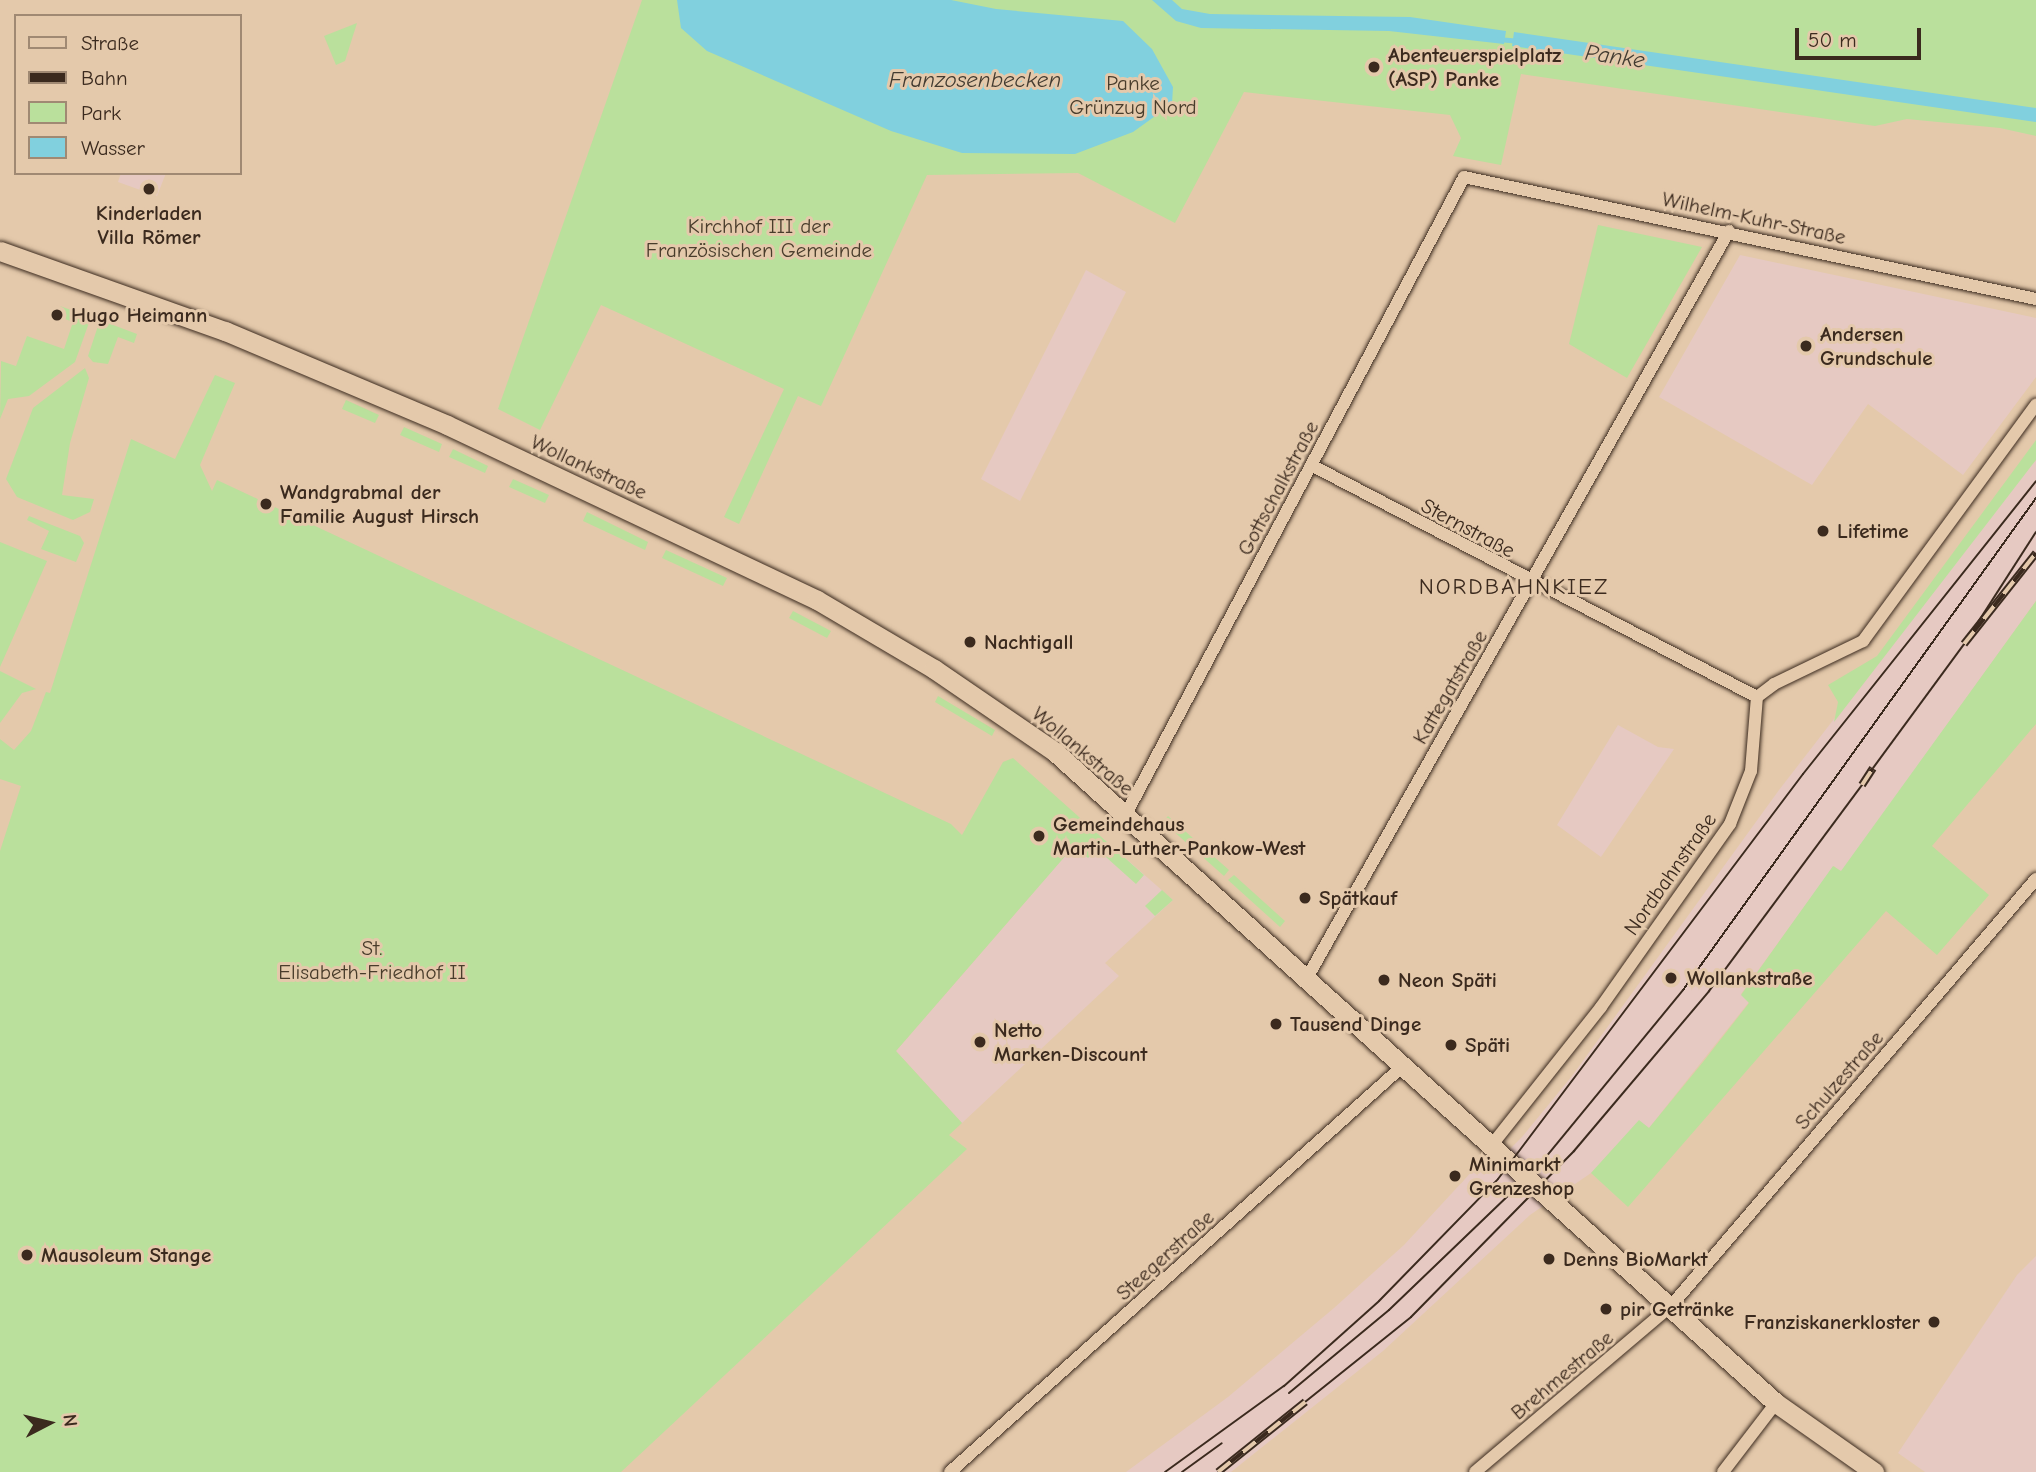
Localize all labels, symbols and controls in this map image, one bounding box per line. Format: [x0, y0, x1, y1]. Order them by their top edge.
legend [14, 14, 242, 175]
scale bar [1798, 14, 1924, 58]
text: 50 m [1808, 28, 1857, 52]
text: Straße [81, 31, 139, 55]
water label: Panke [1583, 39, 1647, 75]
place label: Abenteuerspielplatz (ASP) Panke [1388, 42, 1561, 92]
marker: Abenteuerspielplatz (ASP) Panke [1366, 59, 1382, 75]
text: Bahn [81, 66, 128, 90]
water label: Franzosenbecken [889, 66, 1061, 94]
park label: Panke Grünzug Nord [1069, 70, 1197, 120]
text: Park [81, 101, 121, 125]
text: Wasser [81, 136, 145, 160]
marker: Kinderladen Villa Römer [141, 181, 157, 197]
street label: Wilhelm-Kuhr-Straße [1660, 186, 1848, 250]
place label: Kinderladen Villa Römer [96, 200, 202, 250]
park label: Kirchhof III der Französischen Gemeinde [646, 213, 872, 263]
place label: Hugo Heimann [71, 302, 207, 328]
marker: Hugo Heimann [49, 307, 65, 323]
place label: Andersen Grundschule [1820, 321, 1933, 371]
marker: Andersen Grundschule [1798, 338, 1814, 354]
street label: Gottschalkstraße [1232, 416, 1324, 560]
street label: Wollankstraße [527, 429, 651, 505]
place label: Wandgrabmal der Familie August Hirsch [280, 479, 479, 529]
street label: Sternstraße [1417, 493, 1519, 563]
marker: Wandgrabmal der Familie August Hirsch [258, 496, 274, 512]
place label: Lifetime [1837, 518, 1909, 544]
marker: Lifetime [1815, 523, 1831, 539]
district label: NORDBAHNKIEZ [1420, 573, 1608, 601]
street label: Kattegatstraße [1407, 625, 1493, 749]
place label: Nachtigall [984, 629, 1073, 655]
marker: Nachtigall [962, 634, 978, 650]
street label: Wollankstraße [1027, 701, 1139, 801]
street label: Nordbahnstraße [1618, 808, 1722, 940]
place label: Gemeindehaus Martin-Luther-Pankow-West [1053, 811, 1306, 861]
marker: Gemeindehaus Martin-Luther-Pankow-West [1031, 828, 1047, 844]
place label: Spätkauf [1319, 885, 1397, 911]
marker: Spätkauf [1297, 890, 1313, 906]
park label: St. Elisabeth-Friedhof II [278, 935, 466, 985]
place label: Wollankstraße [1687, 965, 1813, 991]
place label: Neon Späti [1398, 967, 1497, 993]
marker: Wollankstraße [1661, 968, 1681, 988]
marker: Neon Späti [1376, 972, 1392, 988]
place label: Tausend Dinge [1290, 1011, 1421, 1037]
marker: Tausend Dinge [1268, 1016, 1284, 1032]
place label: Netto Marken-Discount [994, 1017, 1147, 1067]
street label: Schulzestraße [1789, 1025, 1889, 1135]
place label: Späti [1465, 1032, 1510, 1058]
marker: Netto Marken-Discount [972, 1034, 988, 1050]
marker: Späti [1443, 1037, 1459, 1053]
place label: Minimarkt Grenzeshop [1469, 1151, 1574, 1201]
marker: Minimarkt Grenzeshop [1447, 1168, 1463, 1184]
street label: Steegerstraße [1111, 1204, 1219, 1306]
place label: Mausoleum Stange [41, 1242, 211, 1268]
place label: Denns BioMarkt [1563, 1246, 1708, 1272]
marker: Mausoleum Stange [19, 1247, 35, 1263]
marker: Denns BioMarkt [1541, 1251, 1557, 1267]
place label: pir Getränke [1620, 1296, 1734, 1322]
marker: pir Getränke [1598, 1301, 1614, 1317]
place label: Franziskanerkloster [1744, 1309, 1920, 1335]
marker: Franziskanerkloster [1926, 1314, 1942, 1330]
street label: Brehmestraße [1506, 1325, 1618, 1425]
north arrow [14, 1388, 84, 1458]
text: N [58, 1413, 82, 1428]

